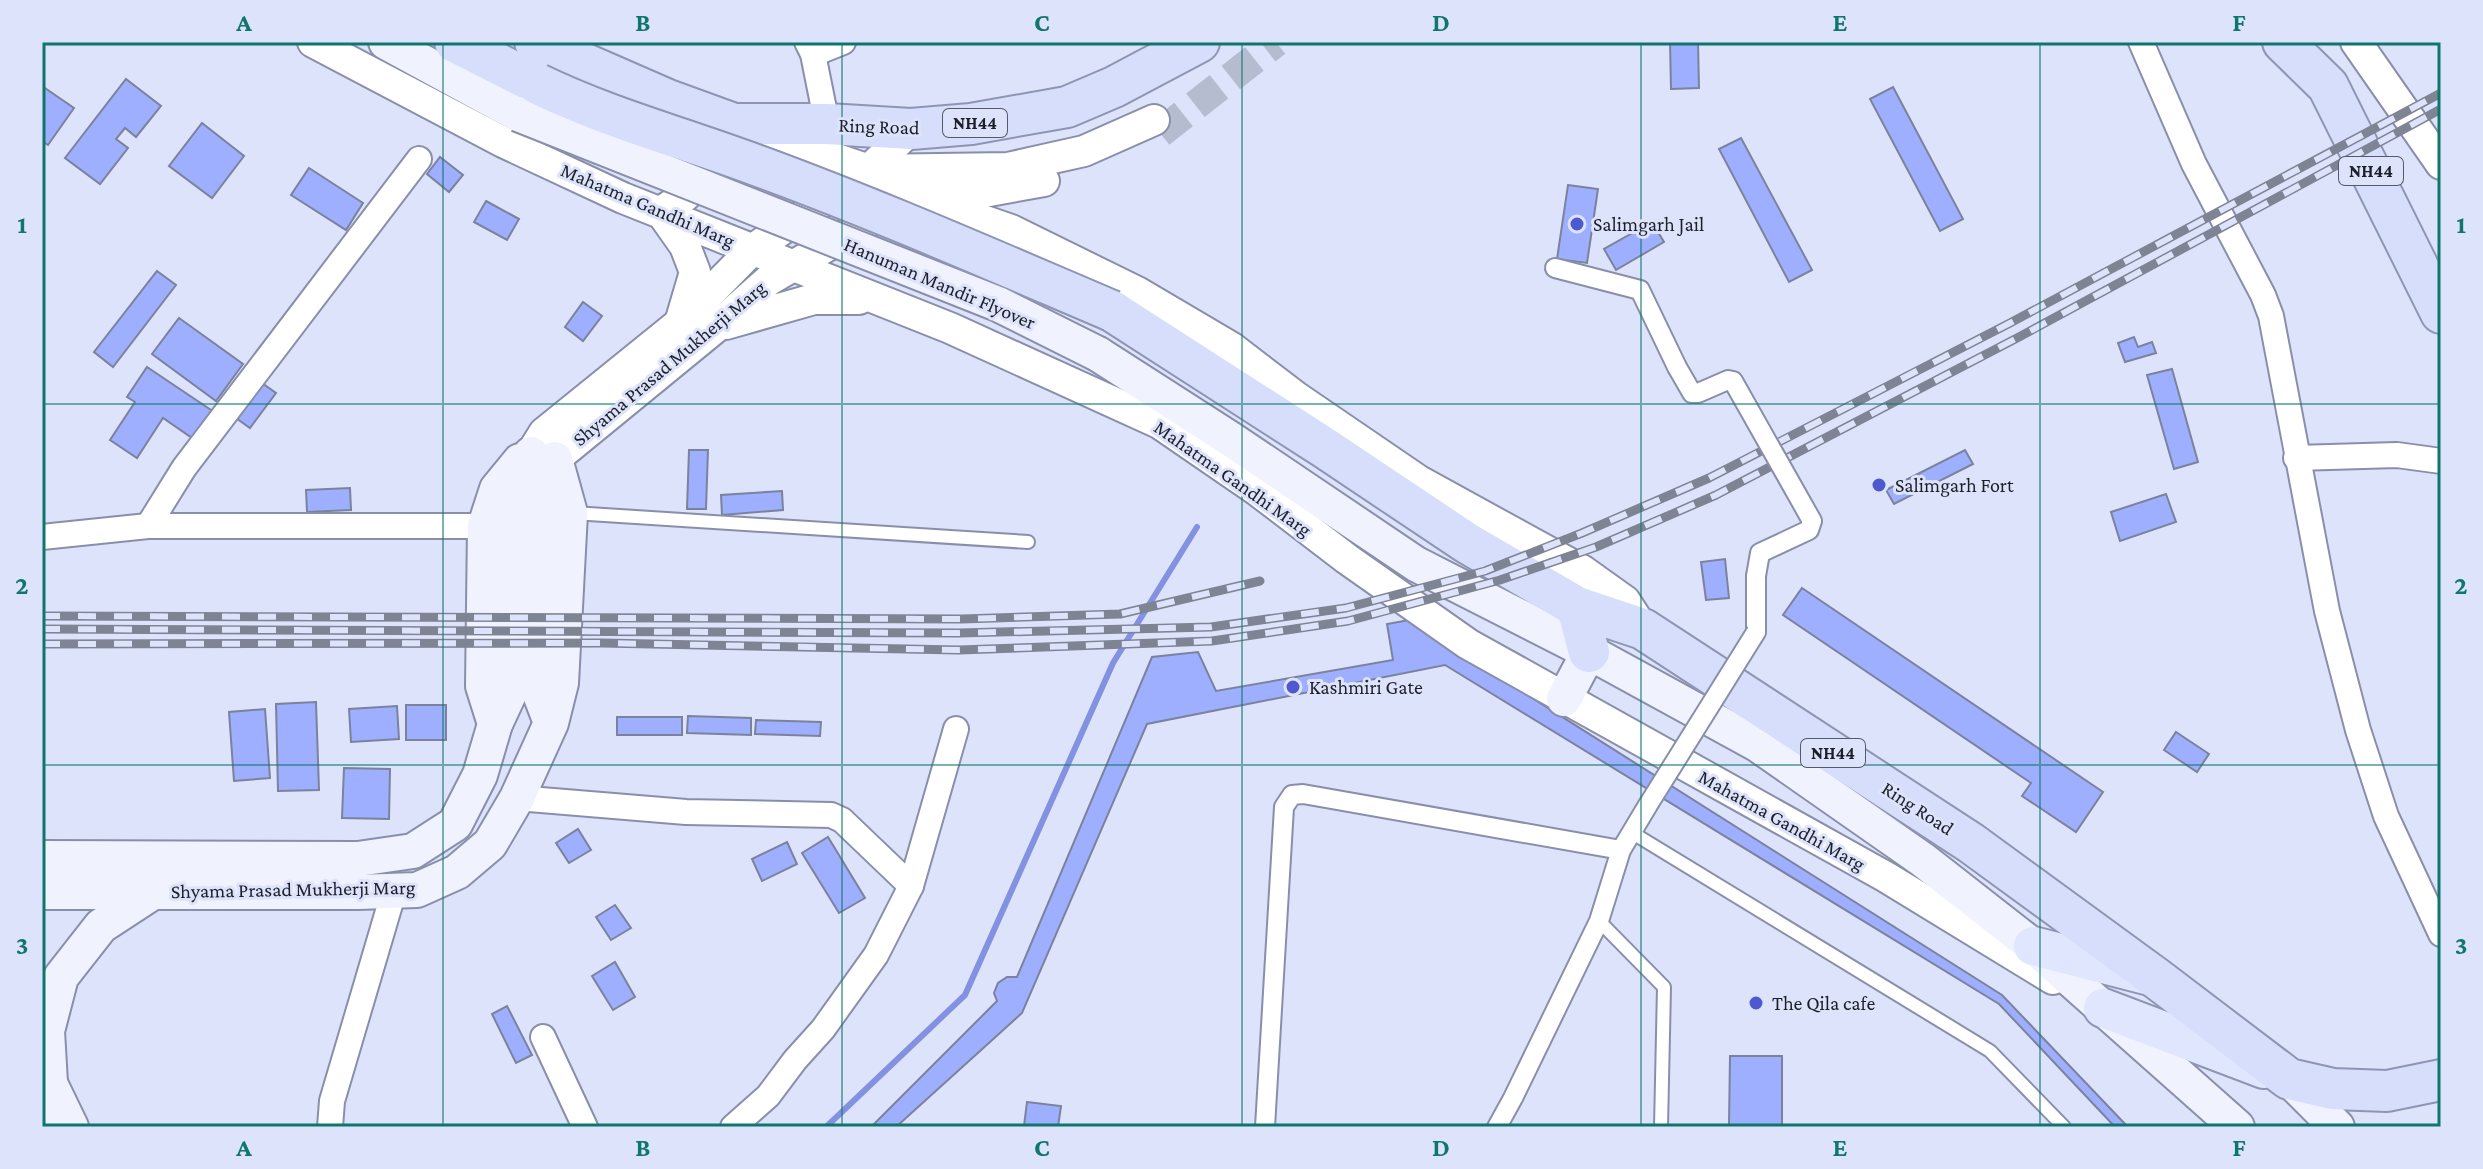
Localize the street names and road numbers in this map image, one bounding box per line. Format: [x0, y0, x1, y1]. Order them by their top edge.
road number: NH44 [943, 109, 1007, 137]
street label: Ring Road [838, 114, 920, 139]
road number: NH44 [2339, 157, 2403, 185]
street label: Mahatma Gandhi Marg [557, 158, 739, 253]
street label: Hanuman Mandir Flyover [841, 233, 1039, 334]
street label: Shyama Prasad Mukherji Marg [568, 276, 771, 451]
street label: Mahatma Gandhi Marg [1150, 415, 1316, 542]
road number: NH44 [1801, 739, 1865, 767]
street label: Mahatma Gandhi Marg [1695, 765, 1869, 876]
street label: Ring Road [1877, 777, 1958, 840]
street label: Shyama Prasad Mukherji Marg [171, 876, 416, 903]

